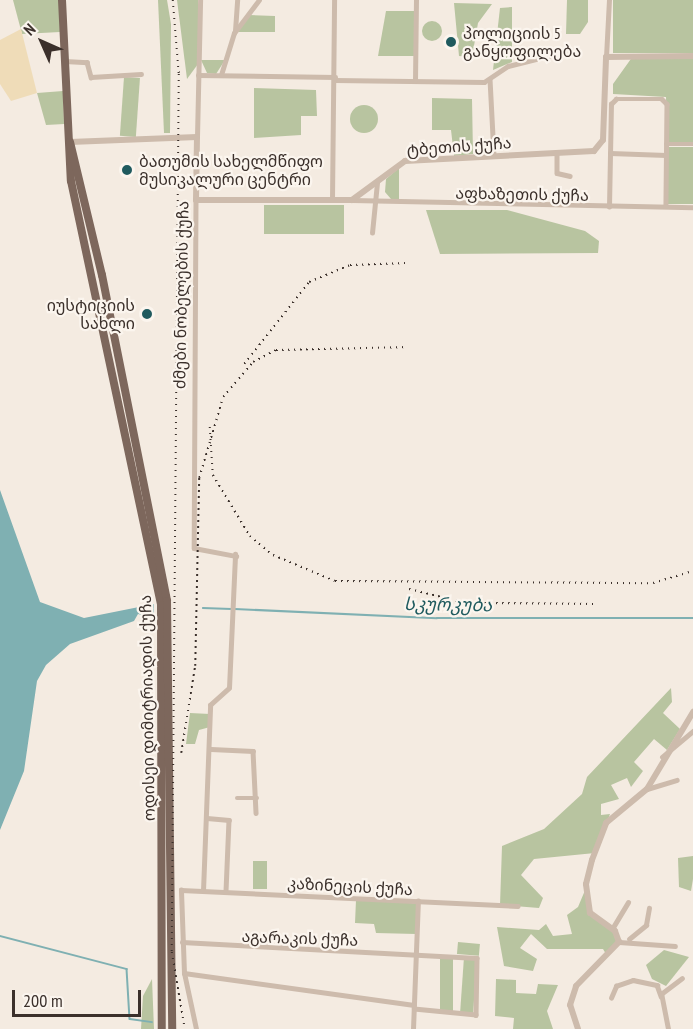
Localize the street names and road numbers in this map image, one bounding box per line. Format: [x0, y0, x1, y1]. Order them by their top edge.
street label: ტბეთის ქუჩა [406, 133, 512, 159]
street label: აფხაზეთის ქუჩა [455, 183, 589, 205]
street label: ძმები ნობელების ქუჩა [170, 201, 192, 389]
street label: ოდისეი დიმიტრიადის ქუჩა [135, 595, 159, 821]
street label: კაზინეცის ქუჩა [287, 873, 413, 899]
street label: აგარაკის ქუჩა [241, 926, 359, 950]

